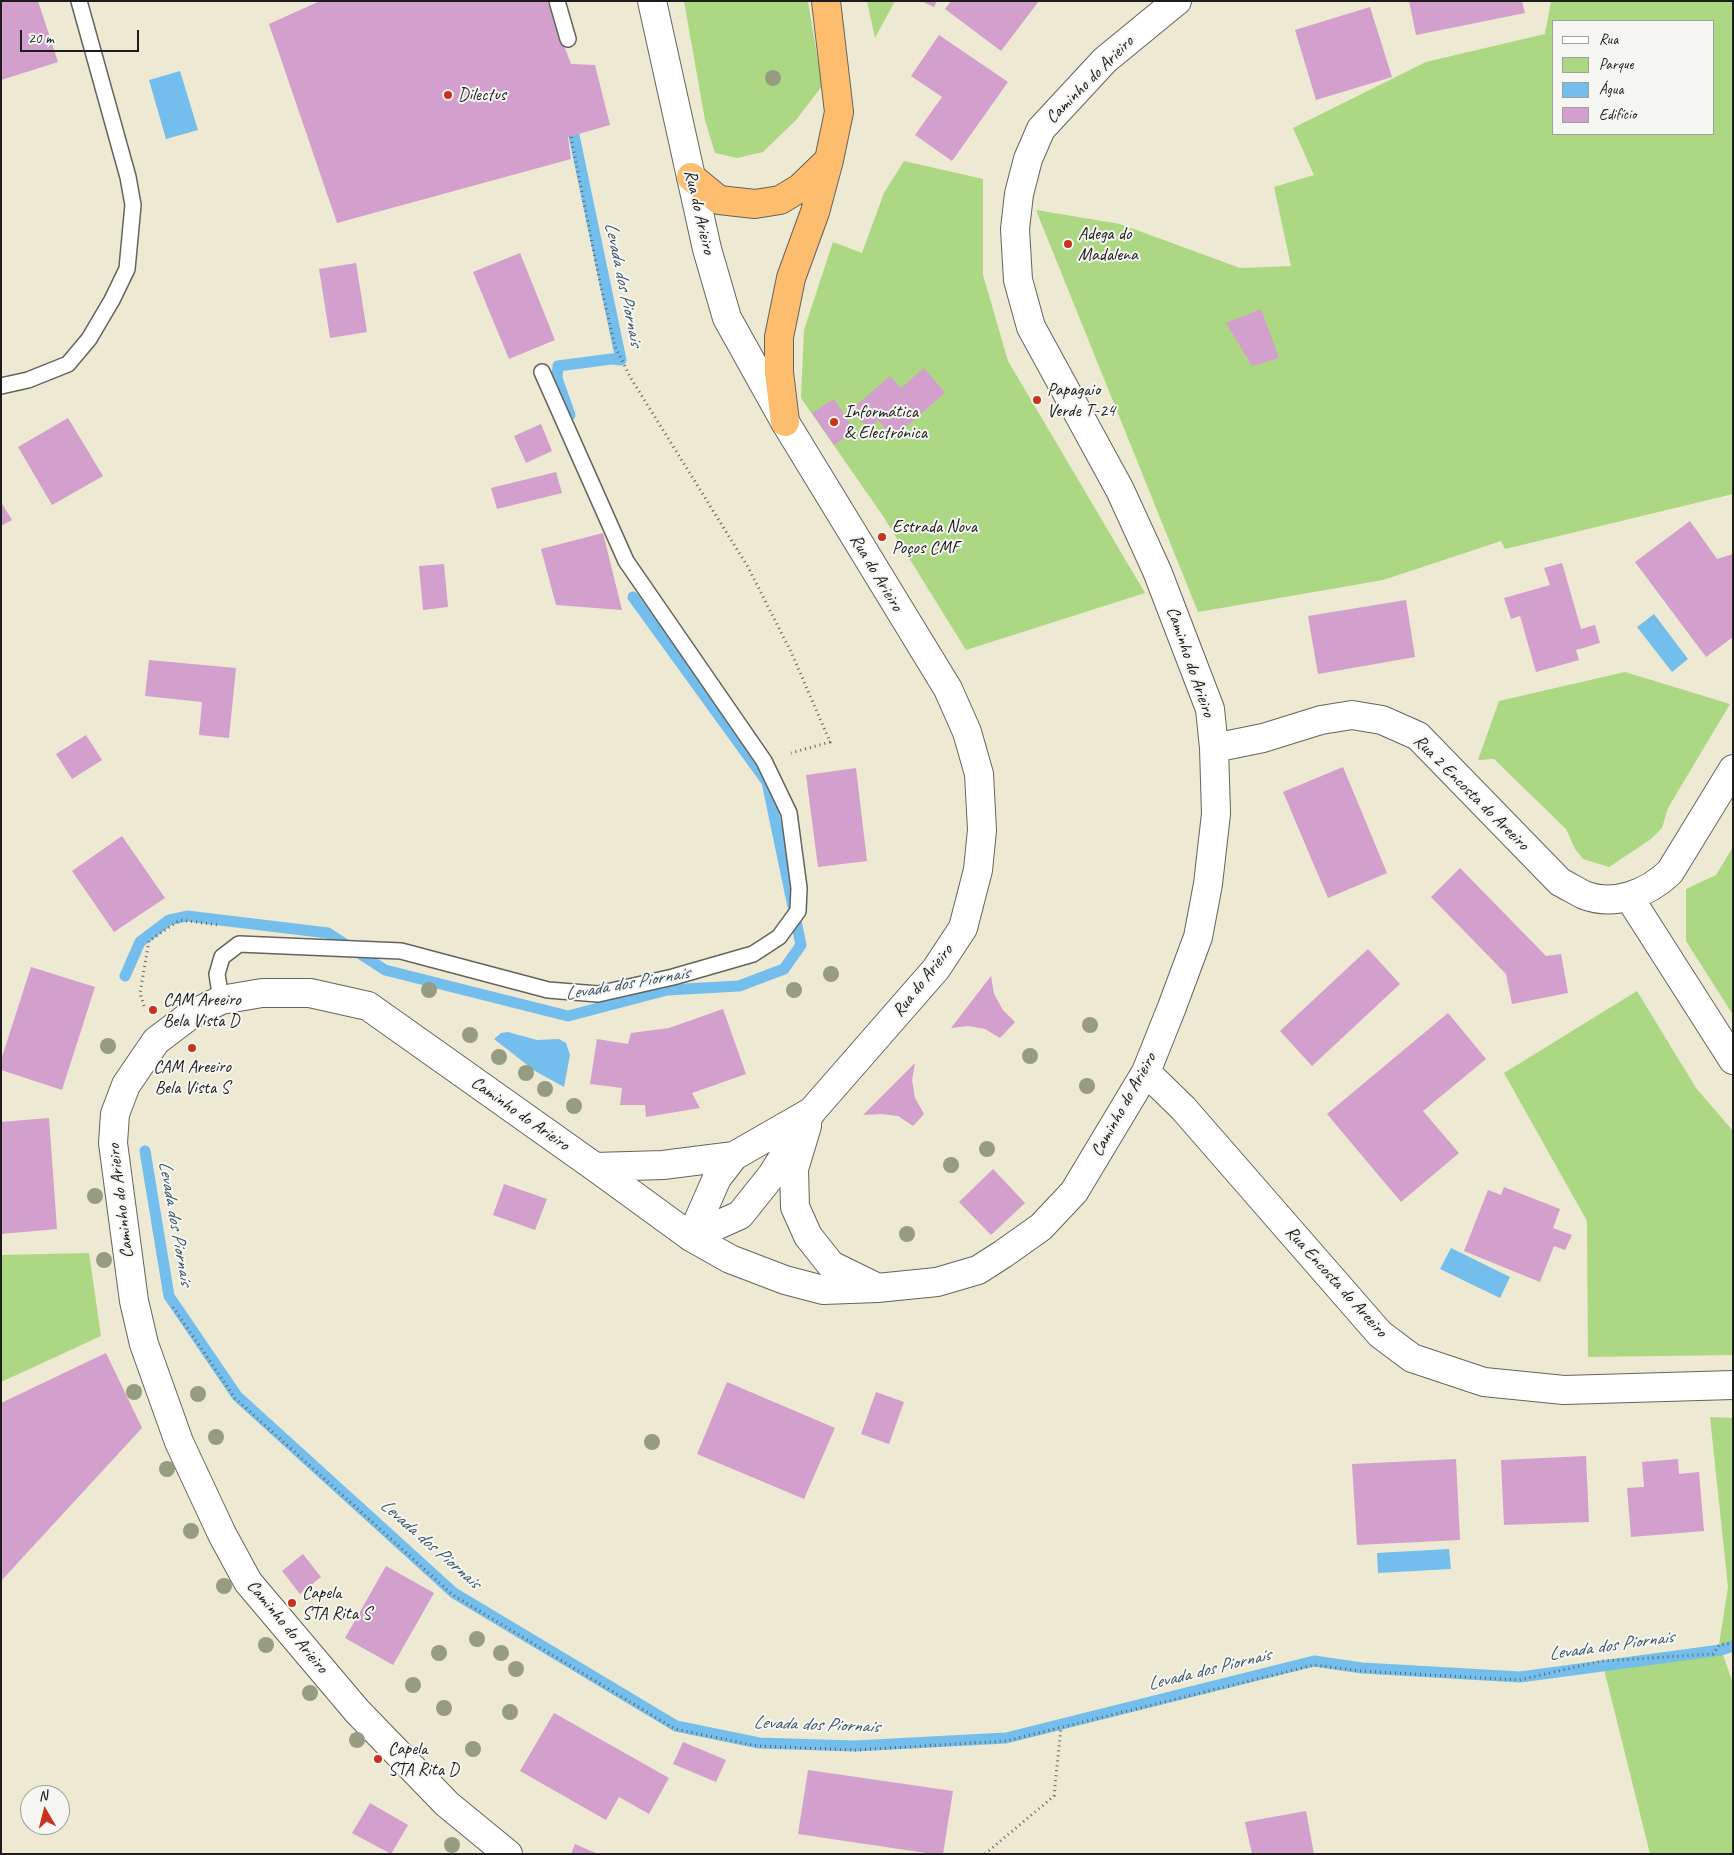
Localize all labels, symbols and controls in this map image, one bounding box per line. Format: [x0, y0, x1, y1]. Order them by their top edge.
scale bar [22, 20, 141, 52]
legend [1552, 20, 1714, 135]
text: 20 m [28, 29, 54, 48]
text: Rua [1599, 30, 1618, 49]
street label: Caminho do Arieiro [1042, 32, 1138, 128]
text: Parque [1599, 55, 1633, 74]
text: Água [1599, 80, 1623, 99]
place label: Dilectus [458, 84, 506, 106]
marker: Dilectus [442, 89, 454, 101]
text: Edifício [1599, 105, 1636, 124]
street label: Rua do Arieiro [679, 168, 719, 256]
water label: Levada dos Piornais [599, 220, 647, 348]
place label: Adega do Madalena [1078, 223, 1138, 266]
marker: Adega do Madalena [1062, 238, 1074, 250]
place label: Papagaio Verde T-24 [1047, 379, 1115, 422]
marker: Papagaio Verde T-24 [1031, 394, 1043, 406]
place label: Informática & Electrónica [844, 401, 927, 444]
marker: Informática & Electrónica [828, 416, 840, 428]
place label: Estrada Nova Poços CMF [892, 516, 977, 558]
street label: Rua do Arieiro [845, 531, 907, 615]
marker: Estrada Nova Poços CMF [876, 531, 888, 543]
street label: Caminho do Arieiro [1161, 604, 1219, 720]
street label: Rua 2 Encosta do Areeiro [1409, 731, 1533, 855]
street label: Rua do Arieiro [888, 940, 958, 1022]
water label: Levada dos Piornais [563, 962, 691, 1006]
place label: CAM Areeiro Bela Vista D [163, 989, 241, 1032]
marker: CAM Areeiro Bela Vista D [147, 1004, 159, 1016]
marker: CAM Areeiro Bela Vista S [186, 1042, 198, 1054]
street label: Caminho do Arieiro [1087, 1049, 1161, 1161]
place label: CAM Areeiro Bela Vista S [153, 1056, 231, 1098]
street label: Caminho do Arieiro [467, 1072, 573, 1156]
street label: Caminho do Arieiro [103, 1142, 139, 1260]
water label: Levada dos Piornais [153, 1159, 197, 1287]
street label: Rua Encosta do Areeiro [1280, 1222, 1392, 1342]
water label: Levada dos Piornais [375, 1494, 485, 1594]
street label: Caminho do Arieiro [242, 1576, 332, 1678]
place label: Capela STA Rita S [302, 1582, 371, 1625]
marker: Capela STA Rita S [286, 1597, 298, 1609]
water label: Levada dos Piornais [1547, 1626, 1675, 1666]
water label: Levada dos Piornais [1145, 1644, 1273, 1696]
water label: Levada dos Piornais [753, 1711, 879, 1739]
place label: Capela STA Rita D [388, 1738, 459, 1780]
marker: Capela STA Rita D [372, 1753, 384, 1765]
north arrow [20, 1785, 70, 1835]
text: N [37, 1787, 48, 1805]

